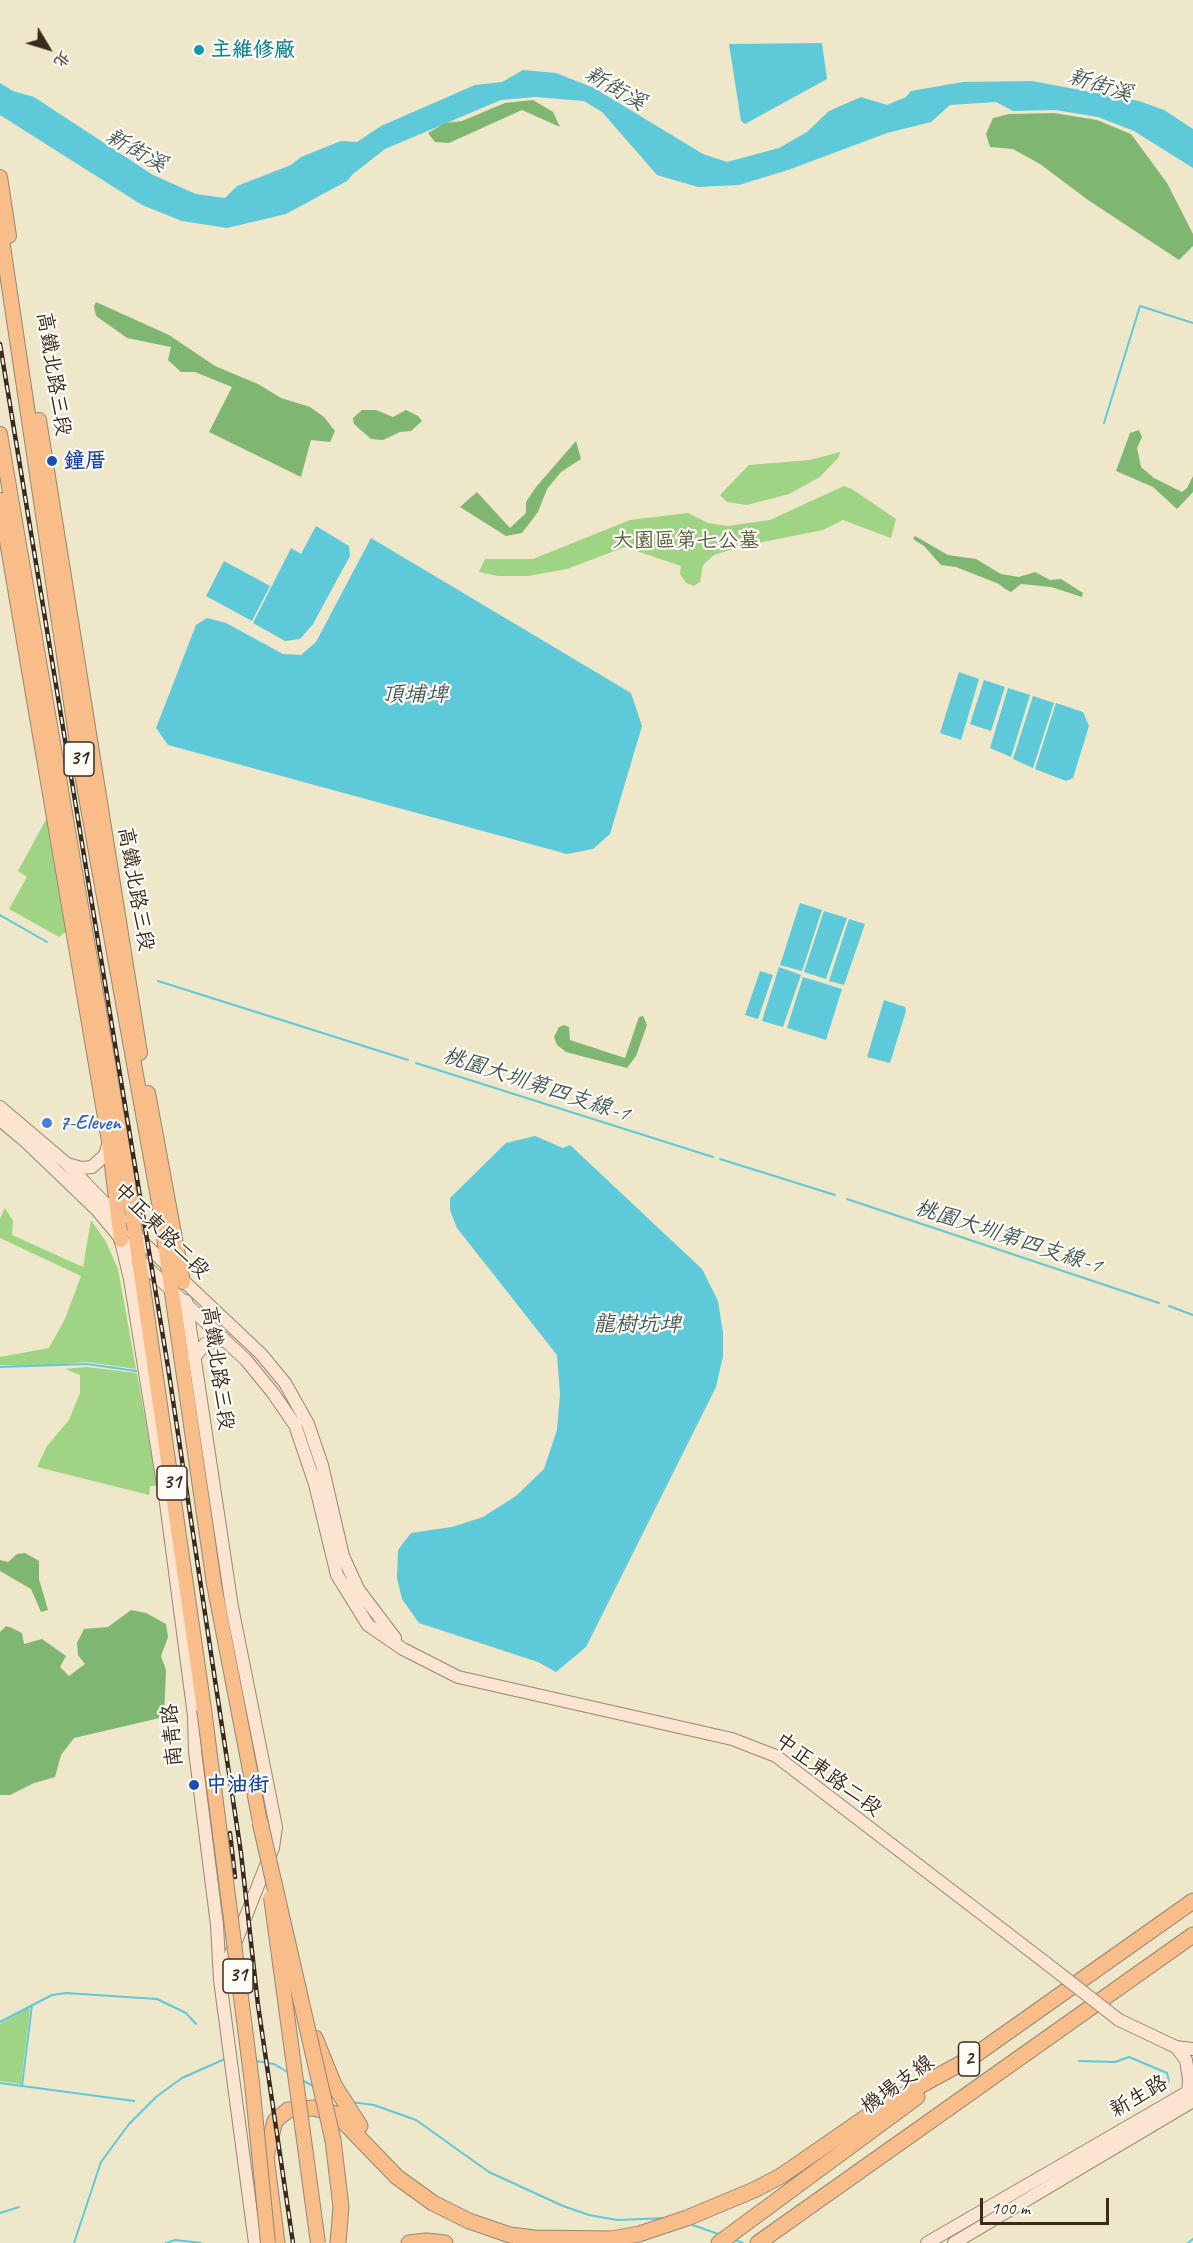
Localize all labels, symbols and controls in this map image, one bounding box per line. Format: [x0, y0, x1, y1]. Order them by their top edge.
north arrow [18, 18, 78, 78]
place label: 主維修廠 [211, 37, 295, 63]
marker: 主維修廠 [192, 43, 206, 57]
text: 北 [49, 47, 75, 72]
water label: 新街溪 [580, 61, 650, 117]
water label: 新街溪 [1065, 64, 1135, 108]
water label: 新街溪 [101, 123, 171, 179]
street label: 高鐵北路三段 [31, 310, 75, 438]
place label: 鐘厝 [64, 448, 106, 474]
marker: 鐘厝 [45, 454, 59, 468]
park label: 大園區第七公墓 [613, 528, 759, 554]
water label: 頂埔埤 [382, 682, 448, 708]
road number: 31 [64, 742, 94, 776]
street label: 高鐵北路三段 [112, 825, 158, 953]
water label: 桃園大圳第四支線-1 [439, 1043, 631, 1127]
place label: 7-Eleven [59, 1110, 121, 1136]
marker: 7-Eleven [40, 1116, 54, 1130]
street label: 中正東路二段 [108, 1178, 214, 1284]
water label: 桃園大圳第四支線-1 [911, 1195, 1103, 1279]
street label: 高鐵北路三段 [196, 1304, 238, 1432]
water label: 龍樹坑埤 [593, 1312, 681, 1338]
road number: 31 [157, 1466, 187, 1500]
street label: 南青路 [158, 1703, 188, 1767]
street label: 中正東路二段 [770, 1728, 886, 1822]
place label: 中油街 [206, 1772, 269, 1798]
marker: 中油街 [187, 1778, 201, 1792]
road number: 31 [223, 1959, 253, 1993]
road number: 2 [958, 2042, 980, 2076]
street label: 機場支線 [857, 2050, 939, 2120]
street label: 新生路 [1105, 2070, 1173, 2124]
scale bar [983, 2186, 1112, 2224]
text: 100 m [991, 2197, 1030, 2219]

